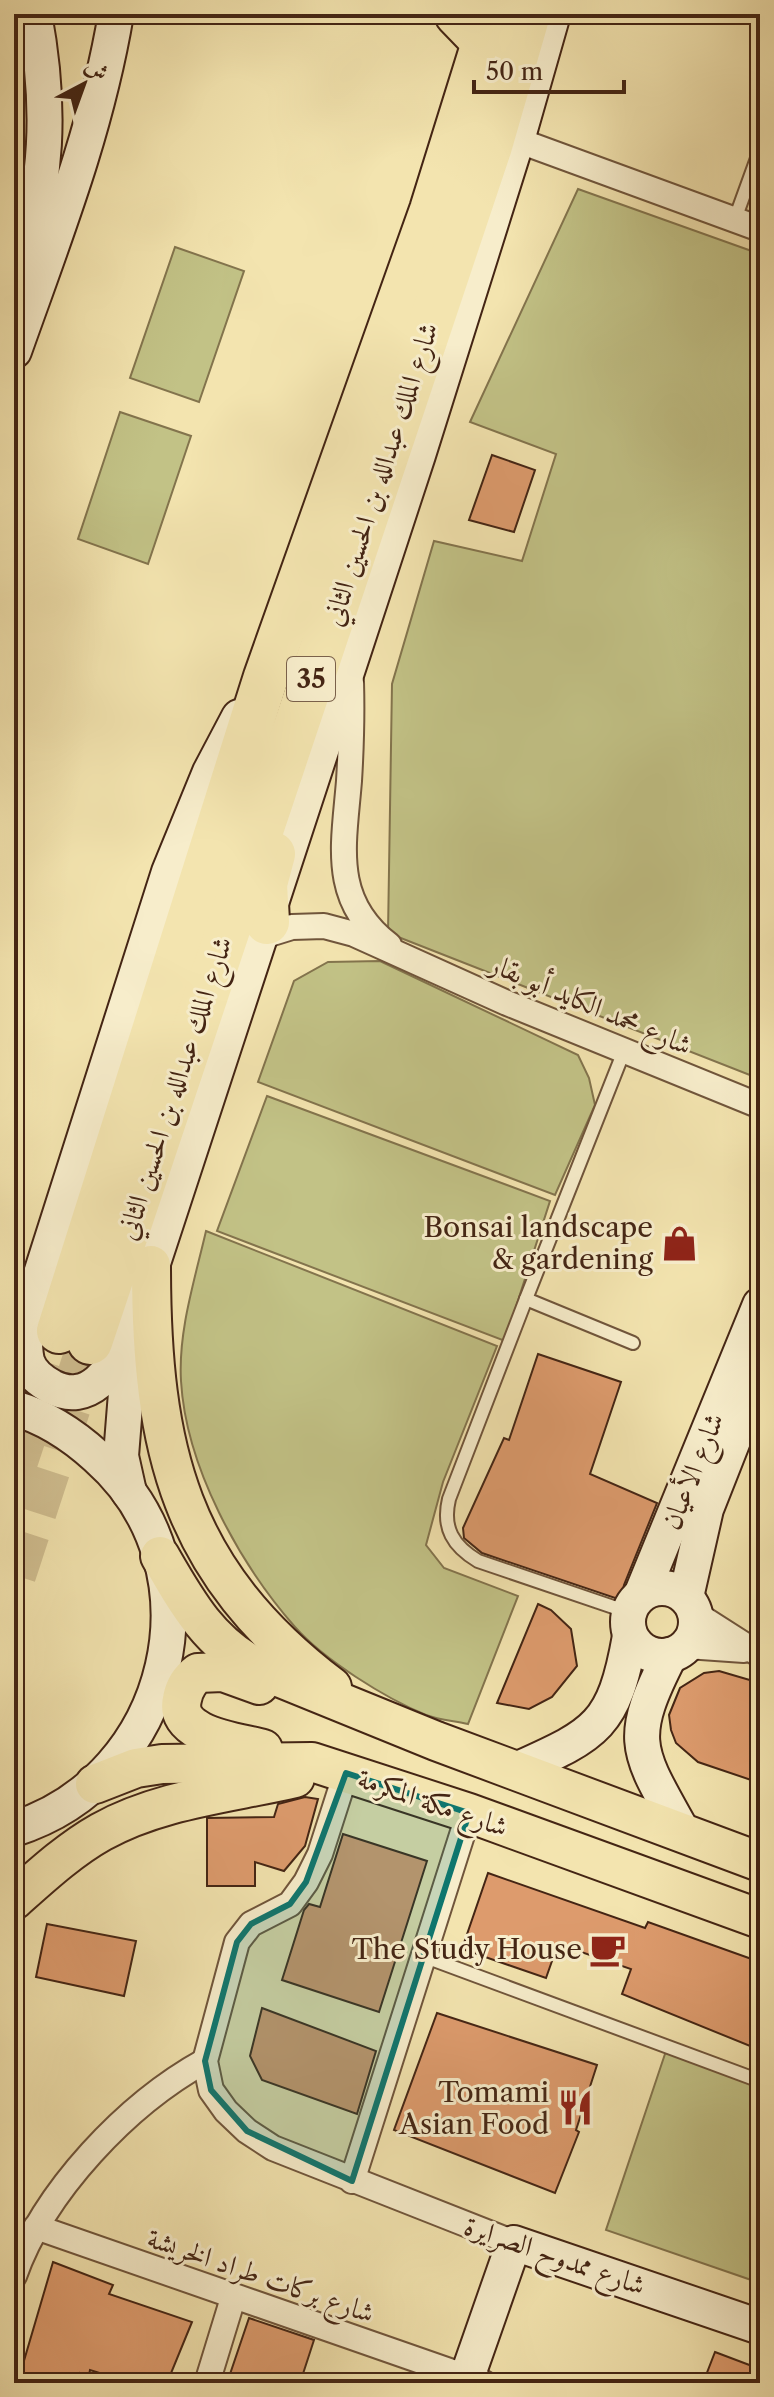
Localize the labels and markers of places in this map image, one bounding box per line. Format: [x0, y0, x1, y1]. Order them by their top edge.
place label: Bonsai landscape & gardening [424, 1210, 653, 1276]
shop icon: Bonsai landscape & gardening [660, 1224, 698, 1262]
cafe icon: The Study House [589, 1930, 627, 1968]
place label: The Study House [352, 1932, 582, 1966]
place label: Tomami Asian Food [398, 2075, 549, 2141]
restaurant icon: Tomami Asian Food [556, 2089, 594, 2127]

